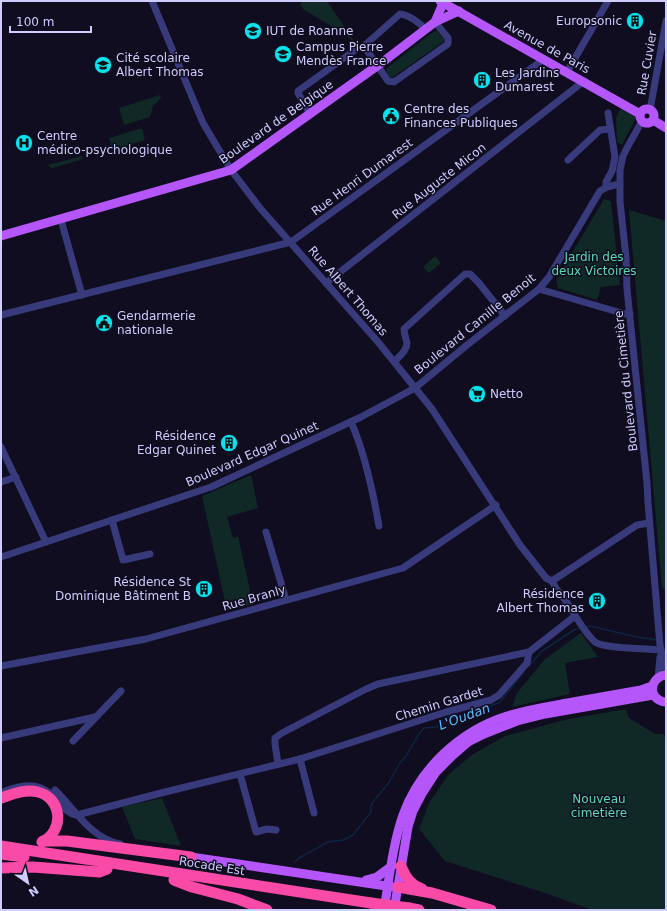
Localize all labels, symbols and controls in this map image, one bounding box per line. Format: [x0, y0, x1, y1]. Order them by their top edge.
scale bar [10, 8, 91, 34]
building icon: Europsonic [625, 11, 645, 31]
place label: Europsonic [556, 14, 622, 28]
text: 100 m [16, 15, 54, 29]
street label: Avenue de Paris [502, 18, 592, 76]
school or university icon: IUT de Roanne [243, 21, 263, 41]
place label: IUT de Roanne [266, 24, 353, 38]
street label: Rue Cuvier [634, 30, 660, 96]
place label: Campus Pierre Mendès France [296, 40, 386, 68]
school or university icon: Campus Pierre Mendès France [273, 44, 293, 64]
place label: Cité scolaire Albert Thomas [116, 51, 204, 79]
school or university icon: Cité scolaire Albert Thomas [93, 55, 113, 75]
place label: Les Jardins Dumarest [495, 66, 559, 94]
building icon: Les Jardins Dumarest [472, 70, 492, 90]
street label: Boulevard de Belgique [216, 77, 336, 167]
place label: Centre des Finances Publiques [404, 102, 518, 130]
public building icon: Centre des Finances Publiques [381, 106, 401, 126]
place label: Centre médico-psychologique [37, 129, 172, 157]
hospital icon: Centre médico-psychologique [14, 133, 34, 153]
street label: Rue Henri Dumarest [309, 135, 416, 218]
street label: Rue Auguste Micon [389, 140, 489, 222]
street label: Rue Albert Thomas [305, 243, 391, 339]
park label: Jardin des deux Victoires [551, 250, 637, 278]
street label: Boulevard Camille Benoit [412, 271, 539, 377]
place label: Gendarmerie nationale [117, 309, 196, 337]
street label: Boulevard du Cimetière [612, 310, 640, 452]
public building icon: Gendarmerie nationale [94, 313, 114, 333]
supermarket icon: Netto [467, 384, 487, 404]
place label: Netto [490, 387, 523, 401]
street label: Boulevard Edgar Quinet [184, 418, 321, 490]
place label: Résidence Edgar Quinet [137, 429, 216, 457]
building icon: Résidence Edgar Quinet [219, 433, 239, 453]
place label: Résidence St Dominique Bâtiment B [55, 575, 191, 603]
building icon: Résidence St Dominique Bâtiment B [194, 579, 214, 599]
street label: Rue Branly [221, 582, 287, 614]
place label: Résidence Albert Thomas [496, 587, 584, 615]
building icon: Résidence Albert Thomas [587, 591, 607, 611]
street label: Chemin Gardet [393, 684, 485, 724]
water label: L'Oudan [436, 700, 492, 733]
park label: Nouveau cimetière [571, 792, 627, 820]
street label: Rocade Est [178, 854, 246, 878]
north arrow [8, 863, 48, 903]
text: N [26, 883, 41, 899]

